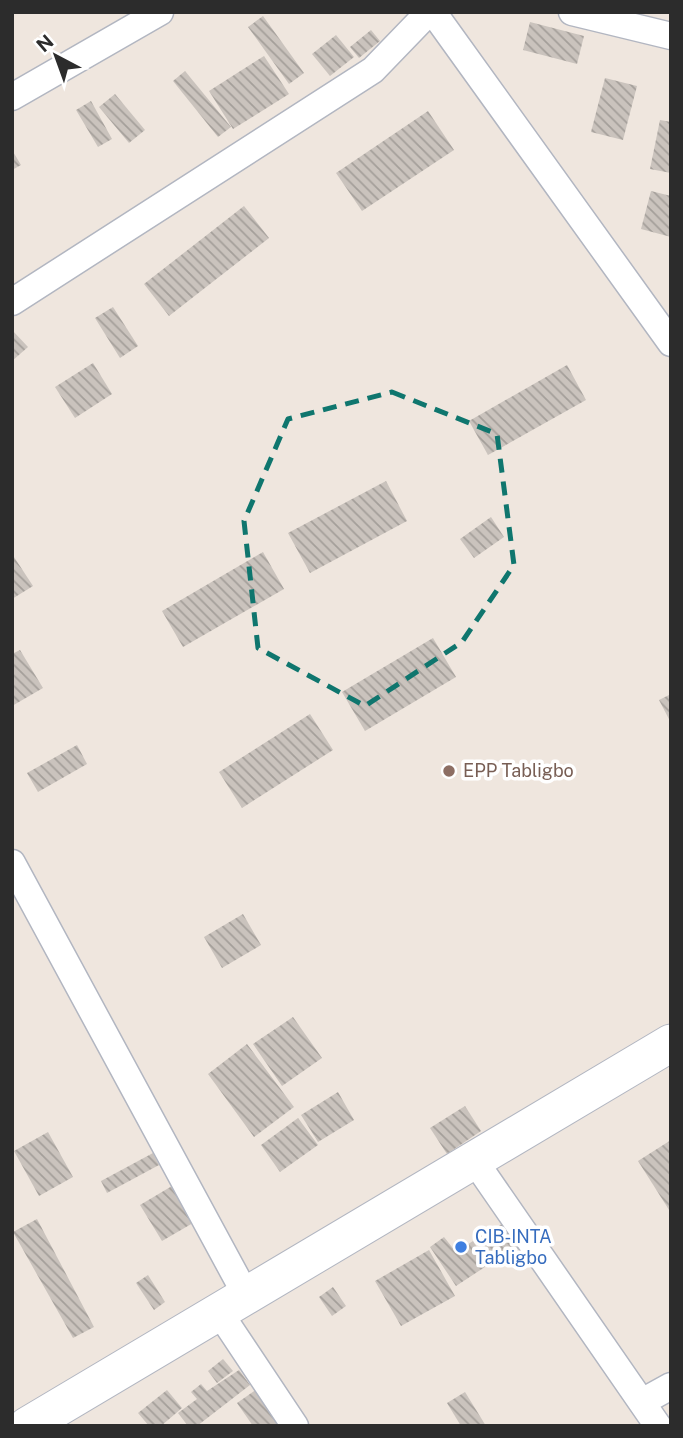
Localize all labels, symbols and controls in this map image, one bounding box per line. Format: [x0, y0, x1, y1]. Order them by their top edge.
north arrow [21, 21, 91, 91]
text: N [32, 30, 58, 56]
place label: EPP Tabligbo [463, 760, 574, 781]
marker: EPP Tabligbo [441, 763, 457, 779]
place label: CIB-INTA Tabligbo [475, 1226, 552, 1268]
marker: CIB-INTA Tabligbo [453, 1239, 469, 1255]

